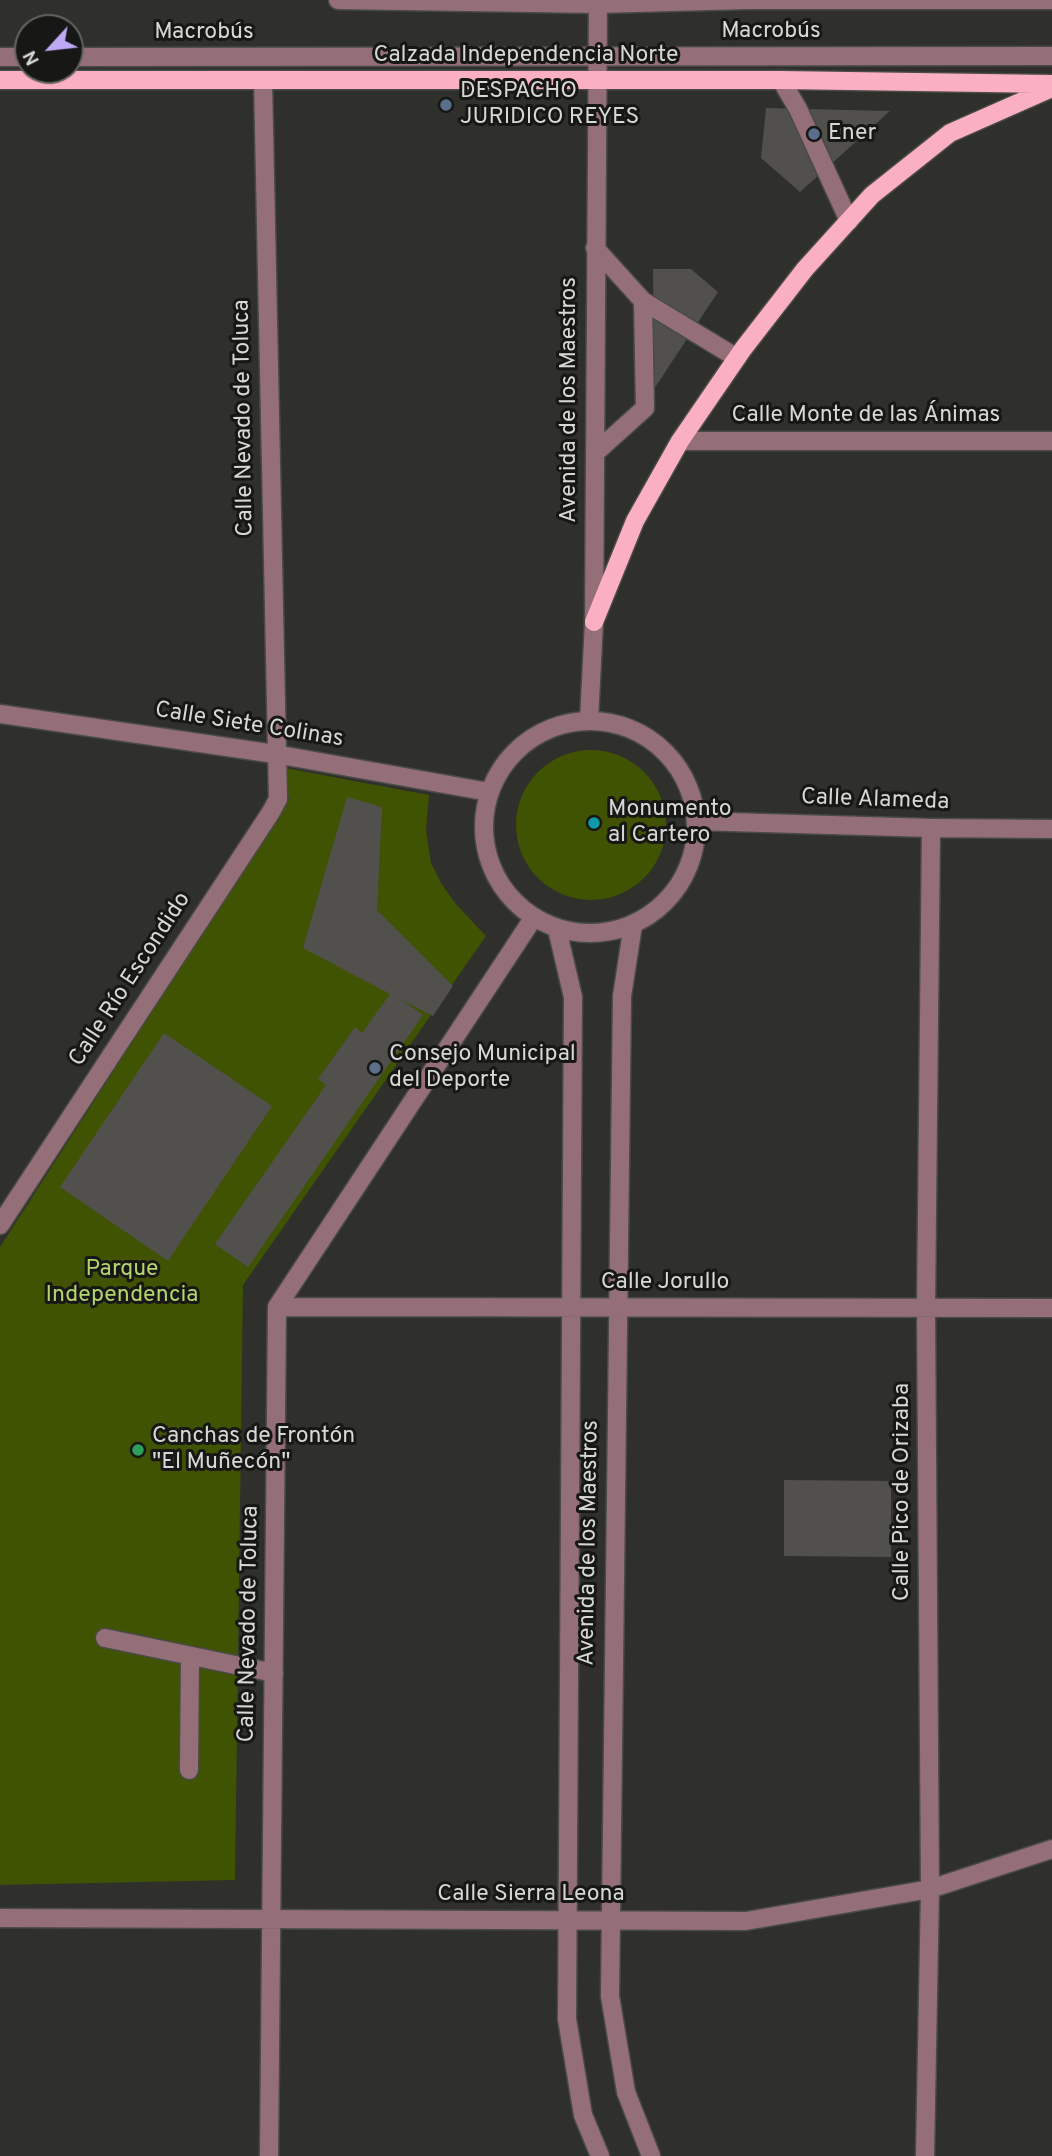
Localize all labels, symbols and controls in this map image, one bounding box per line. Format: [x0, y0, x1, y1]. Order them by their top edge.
north arrow [14, 14, 84, 84]
street label: Macrobús [721, 18, 821, 46]
street label: Macrobús [154, 19, 254, 47]
street label: Calzada Independencia Norte [374, 42, 678, 70]
text: N [18, 46, 46, 69]
place label: DESPACHO JURIDICO REYES [460, 78, 639, 132]
marker: DESPACHO JURIDICO REYES [438, 97, 454, 113]
place label: Ener [828, 120, 877, 148]
marker: Ener [806, 126, 822, 142]
street label: Avenida de los Maestros [556, 277, 584, 523]
street label: Calle Nevado de Toluca [229, 299, 261, 537]
street label: Calle Monte de las Ánimas [732, 402, 1000, 430]
street label: Calle Siete Colinas [153, 697, 345, 755]
street label: Calle Alameda [800, 785, 950, 817]
place label: Monumento al Cartero [608, 796, 732, 850]
marker: Monumento al Cartero [586, 815, 602, 831]
street label: Calle Río Escondido [64, 888, 198, 1072]
place label: Consejo Municipal del Deporte [389, 1041, 576, 1095]
marker: Consejo Municipal del Deporte [367, 1060, 383, 1076]
park label: Parque Independencia [46, 1256, 198, 1310]
street label: Calle Jorullo [601, 1269, 729, 1297]
street label: Calle Pico de Orizaba [889, 1383, 917, 1601]
street label: Avenida de los Maestros [574, 1420, 606, 1666]
place label: Canchas de Frontón "El Muñecón" [152, 1423, 355, 1477]
marker: Canchas de Frontón "El Muñecón" [130, 1442, 146, 1458]
street label: Calle Nevado de Toluca [234, 1505, 266, 1743]
street label: Calle Sierra Leona [437, 1881, 625, 1909]

